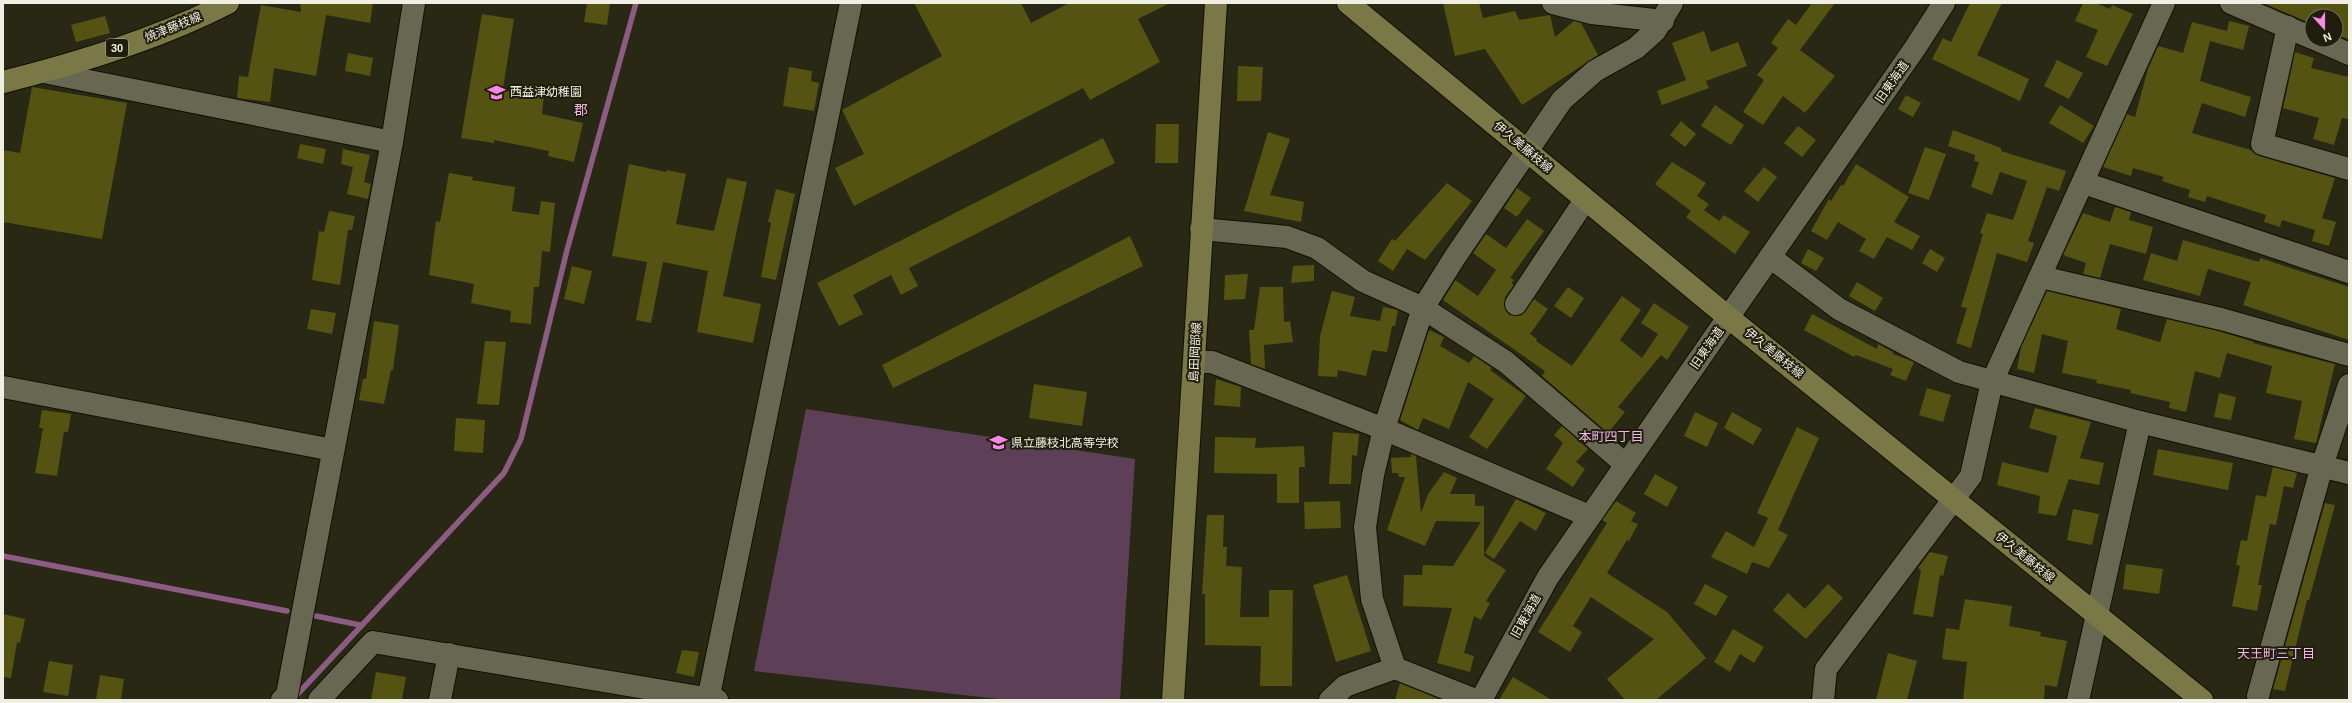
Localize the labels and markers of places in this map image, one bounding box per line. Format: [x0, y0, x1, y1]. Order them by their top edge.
school or university icon: 西益津幼稚園 [487, 82, 507, 102]
place label: 西益津幼稚園 [510, 85, 582, 99]
school or university icon: 県立藤枝北高等学校 [988, 433, 1008, 453]
place label: 県立藤枝北高等学校 [1011, 436, 1119, 450]

